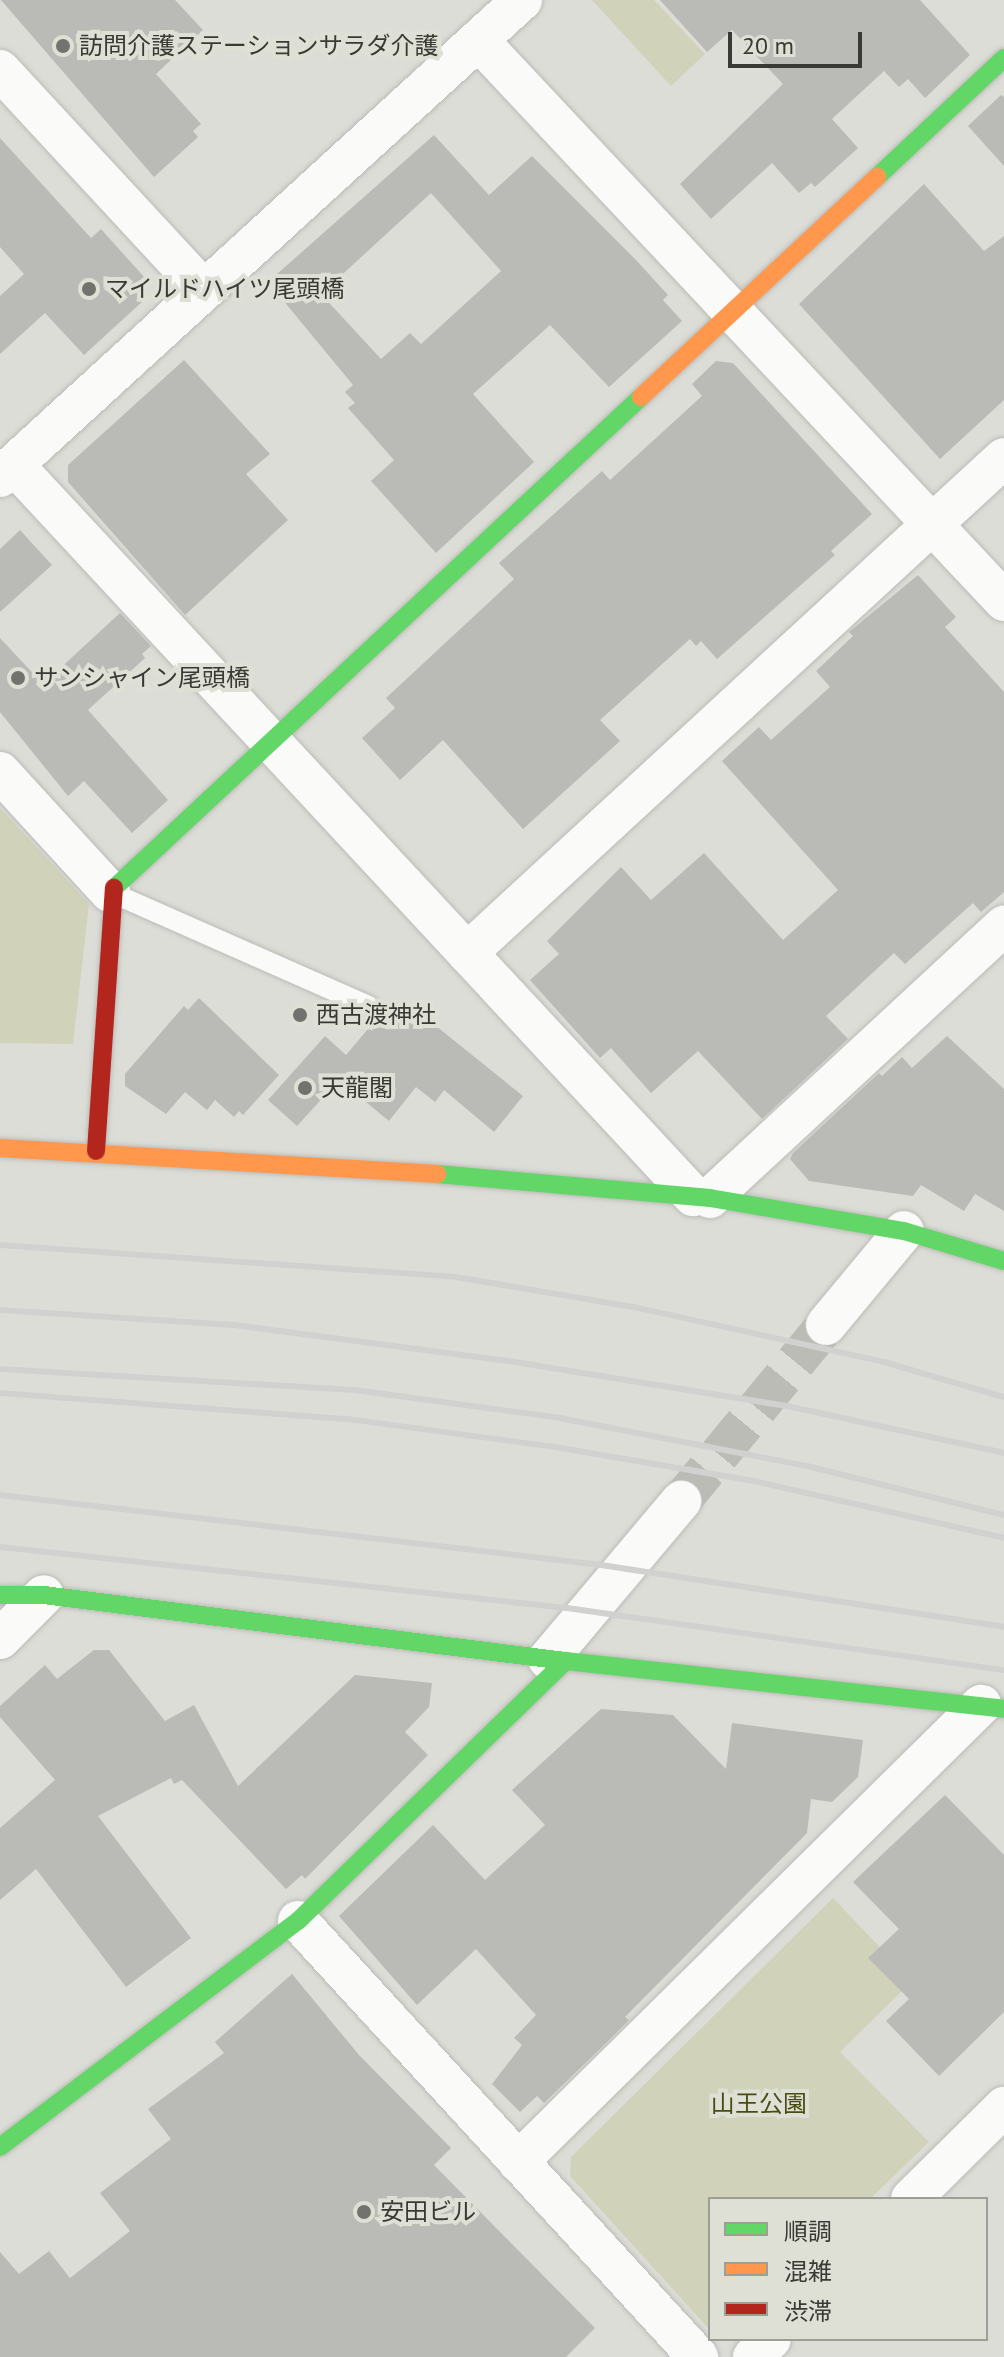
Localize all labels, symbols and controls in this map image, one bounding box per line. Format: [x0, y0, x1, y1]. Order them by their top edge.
scale bar [732, 16, 866, 66]
text: 20 m [742, 30, 794, 61]
place label: 訪問介護ステーションサラダ介護 [79, 32, 439, 60]
marker: 訪問介護ステーションサラダ介護 [54, 37, 72, 55]
place label: マイルドハイツ尾頭橋 [105, 275, 345, 303]
marker: マイルドハイツ尾頭橋 [80, 280, 98, 298]
place label: サンシャイン尾頭橋 [34, 664, 250, 692]
marker: サンシャイン尾頭橋 [9, 669, 27, 687]
place label: 西古渡神社 [316, 1001, 436, 1029]
marker: 西古渡神社 [291, 1006, 309, 1024]
place label: 天龍閣 [321, 1074, 393, 1102]
marker: 天龍閣 [296, 1079, 314, 1097]
park label: 山王公園 [711, 2090, 807, 2118]
legend [708, 2197, 988, 2341]
place label: 安田ビル [380, 2198, 476, 2226]
marker: 安田ビル [355, 2203, 373, 2221]
text: 順調 [784, 2216, 832, 2247]
text: 混雑 [784, 2256, 832, 2287]
text: 渋滞 [784, 2296, 832, 2327]

